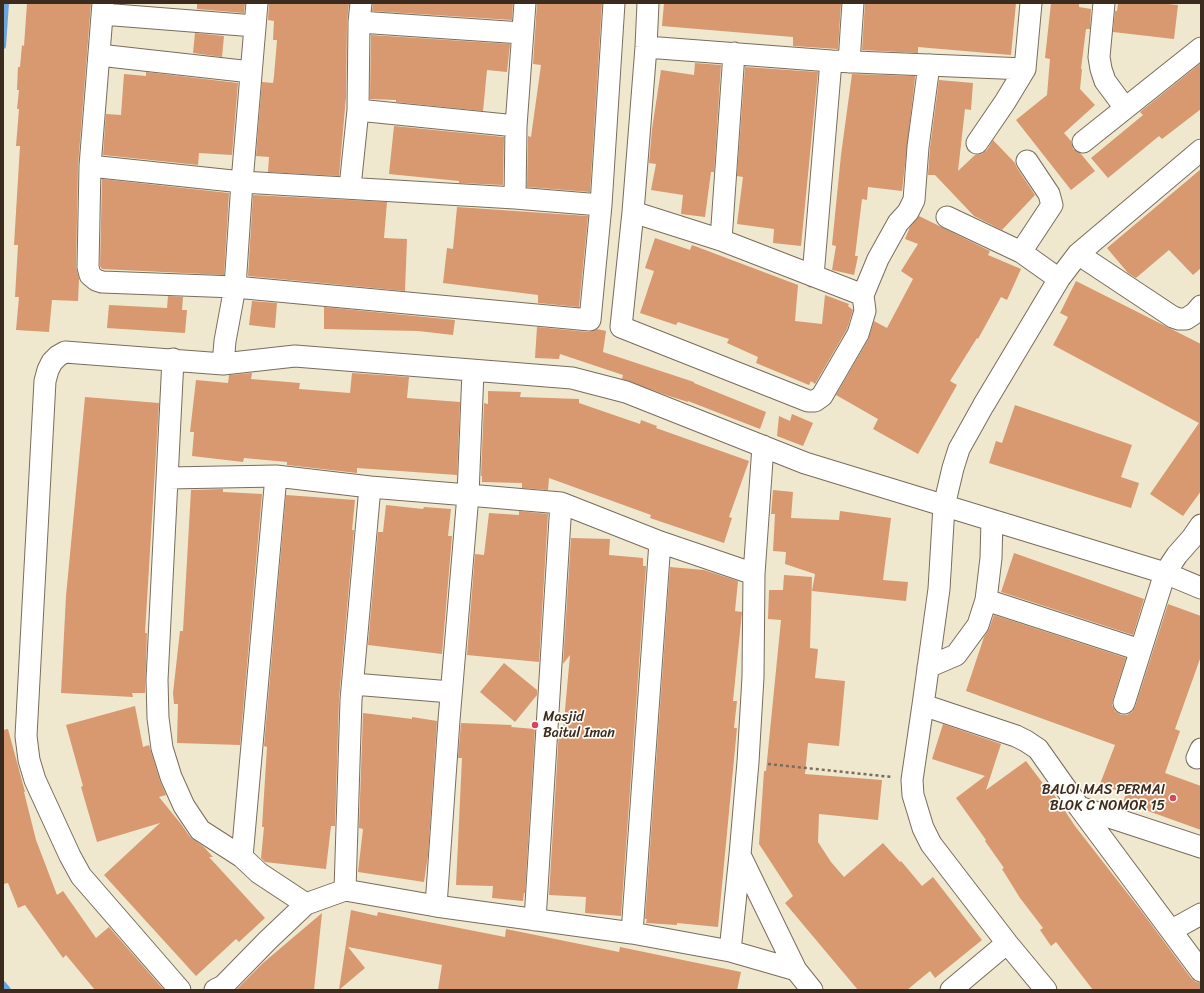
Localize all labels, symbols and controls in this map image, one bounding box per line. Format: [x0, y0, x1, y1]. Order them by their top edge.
place label: Masjid Baitul Iman [543, 709, 615, 742]
marker: Masjid Baitul Iman [530, 720, 540, 730]
place label: BALOI MAS PERMAI BLOK C NOMOR 15 [1042, 782, 1165, 814]
marker: BALOI MAS PERMAI BLOK C NOMOR 15 [1168, 793, 1178, 803]

